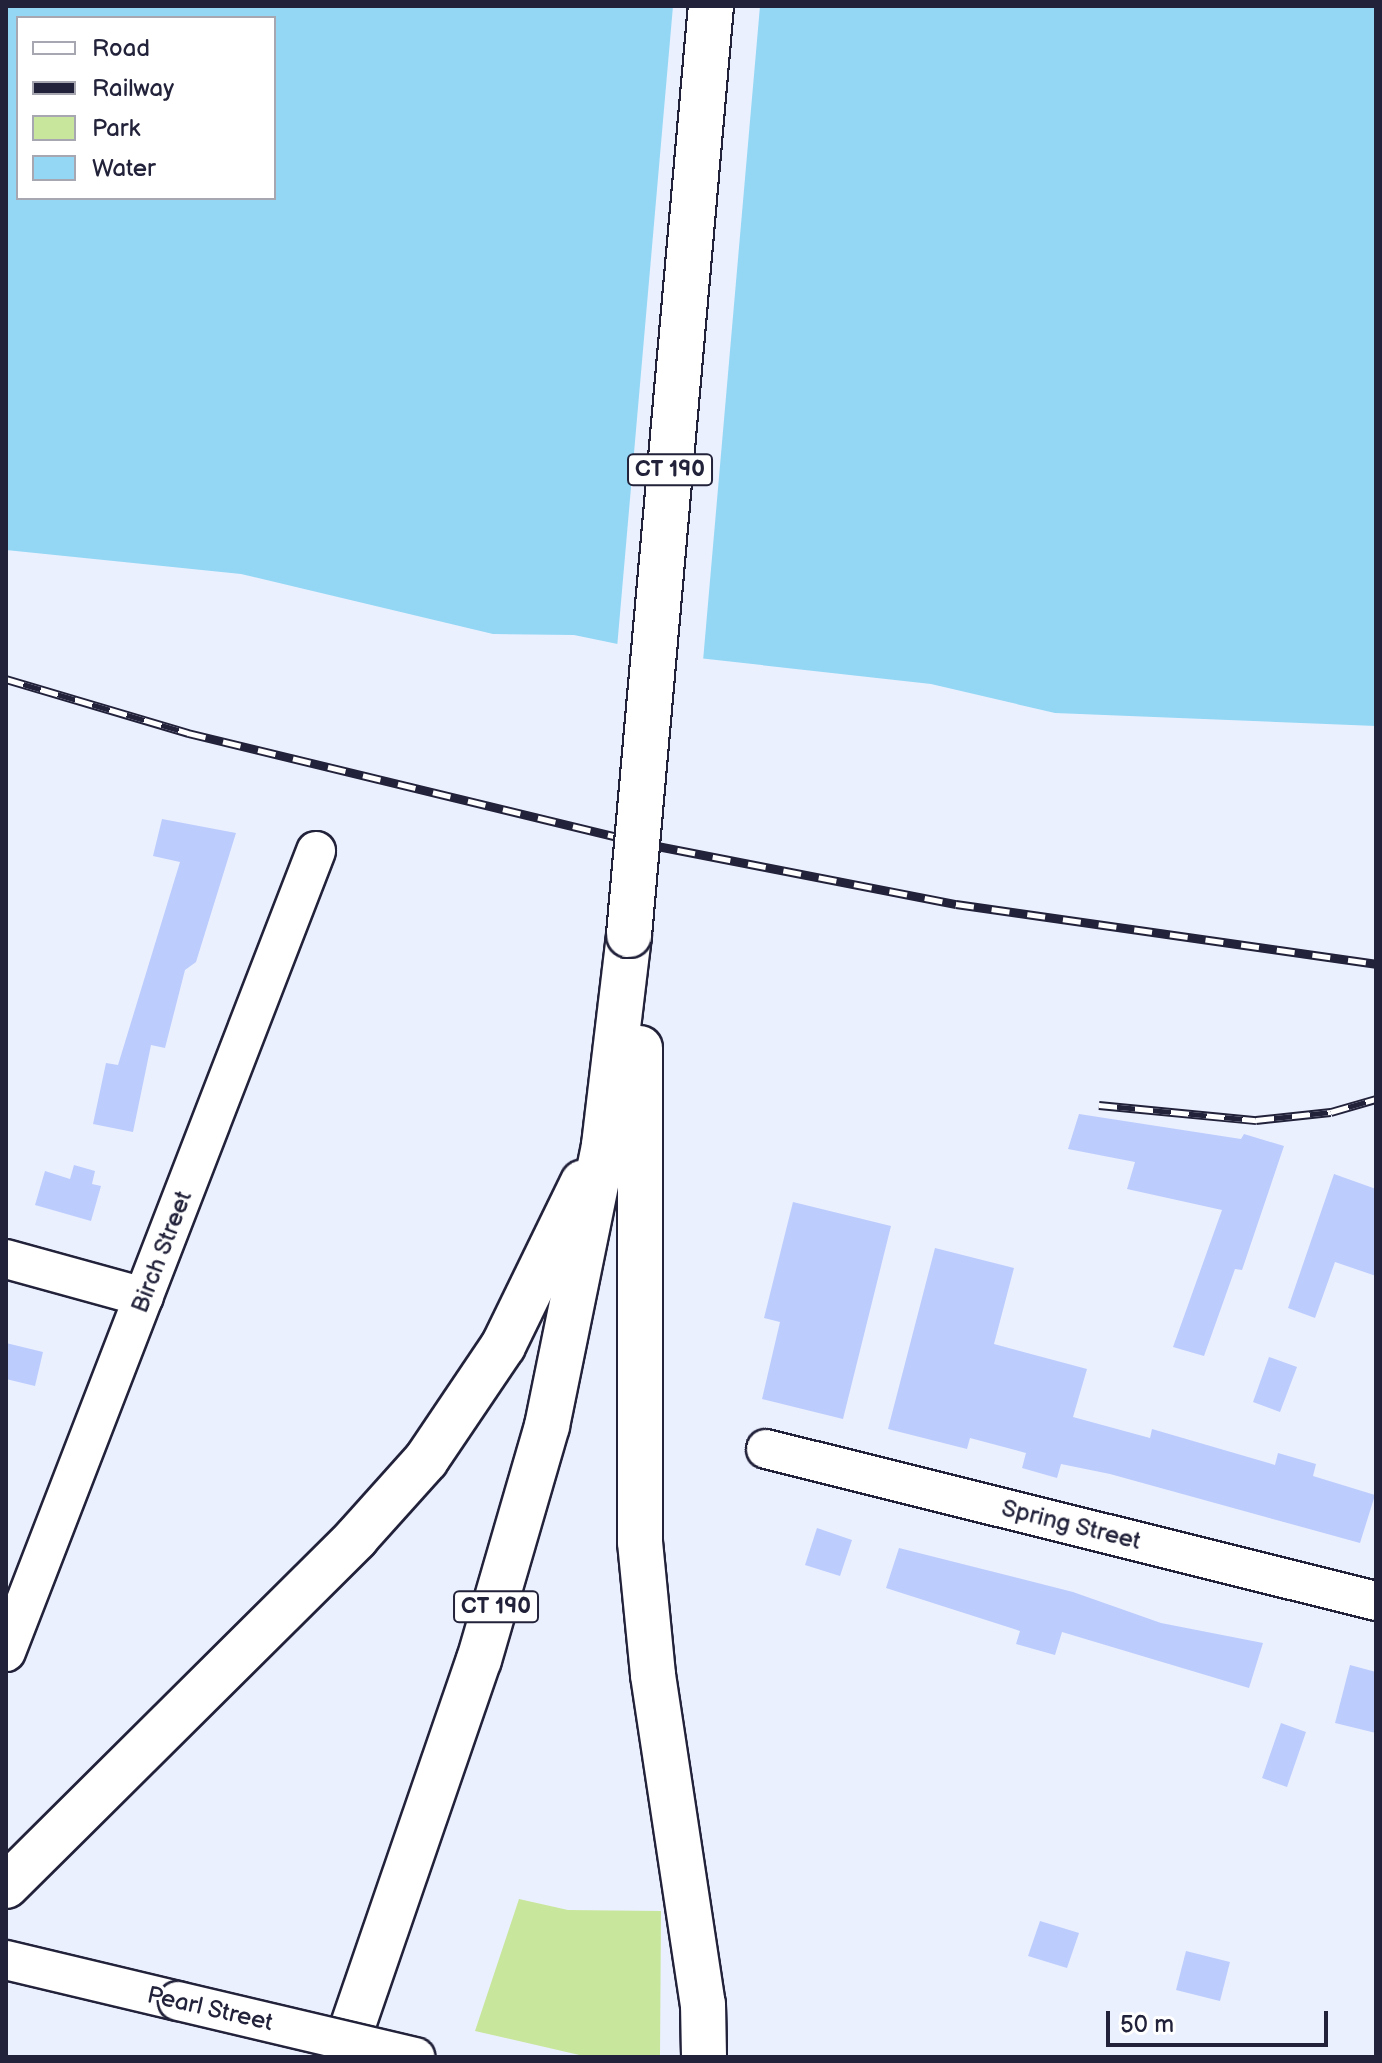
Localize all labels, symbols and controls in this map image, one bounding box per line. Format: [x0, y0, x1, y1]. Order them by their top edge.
legend [16, 16, 276, 200]
text: Road [92, 34, 150, 63]
text: Railway [92, 74, 174, 103]
text: Park [92, 114, 140, 143]
text: Water [92, 154, 156, 183]
road number: CT 190 [626, 452, 714, 488]
street label: Birch Street [126, 1187, 198, 1317]
street label: Spring Street [998, 1494, 1144, 1556]
road number: CT 190 [452, 1589, 540, 1625]
street label: Pearl Street [144, 1981, 276, 2037]
scale bar [1110, 1995, 1332, 2045]
text: 50 m [1120, 2010, 1174, 2039]

